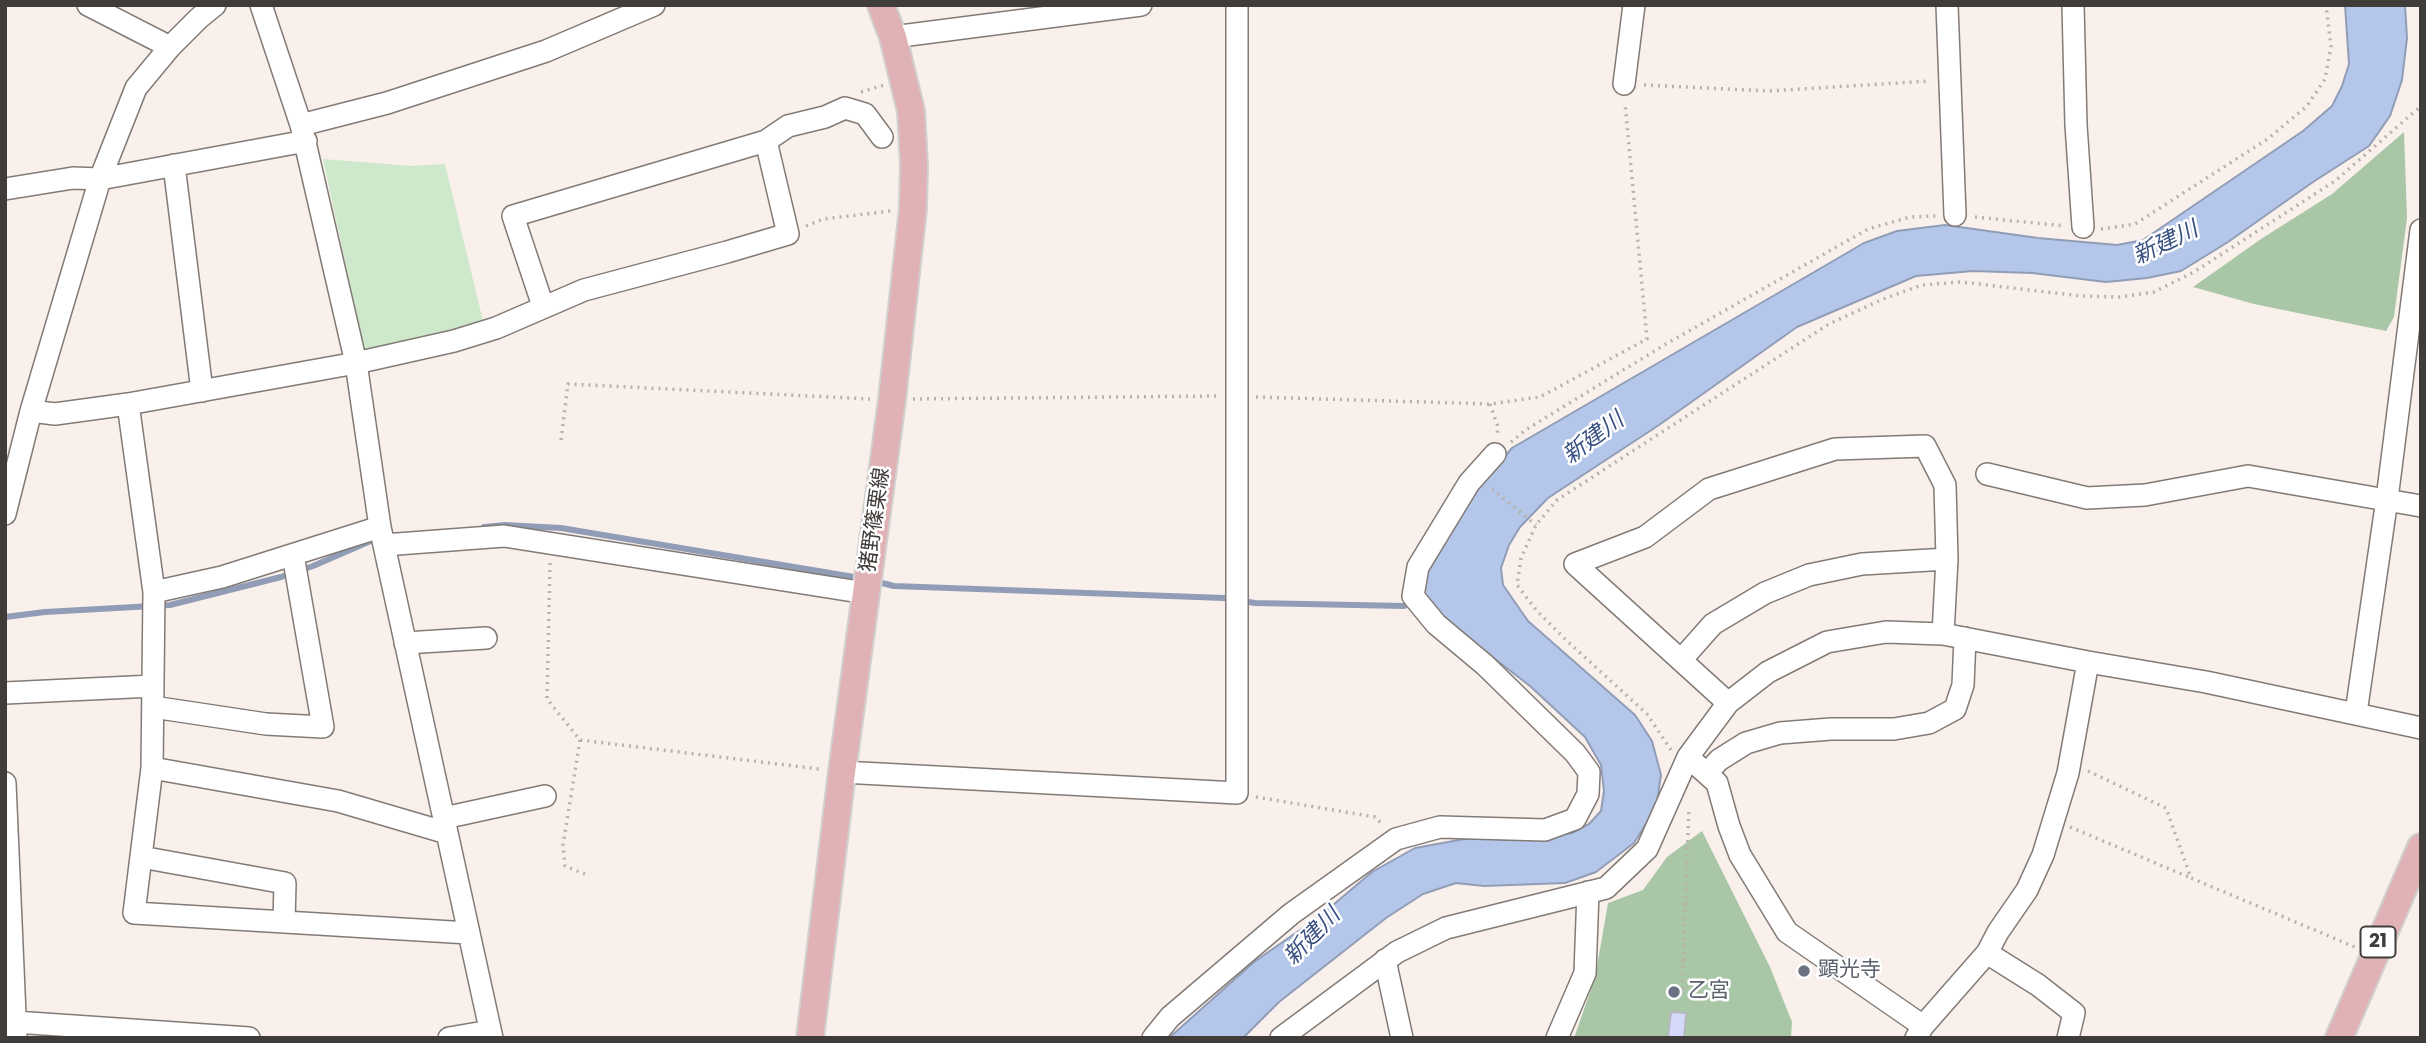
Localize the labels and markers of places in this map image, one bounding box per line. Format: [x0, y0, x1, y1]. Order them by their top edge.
place label: 顕光寺 [1818, 958, 1881, 984]
marker: 顕光寺 [1796, 963, 1812, 979]
place label: 乙宮 [1688, 979, 1730, 1005]
marker: 乙宮 [1666, 984, 1682, 1000]

